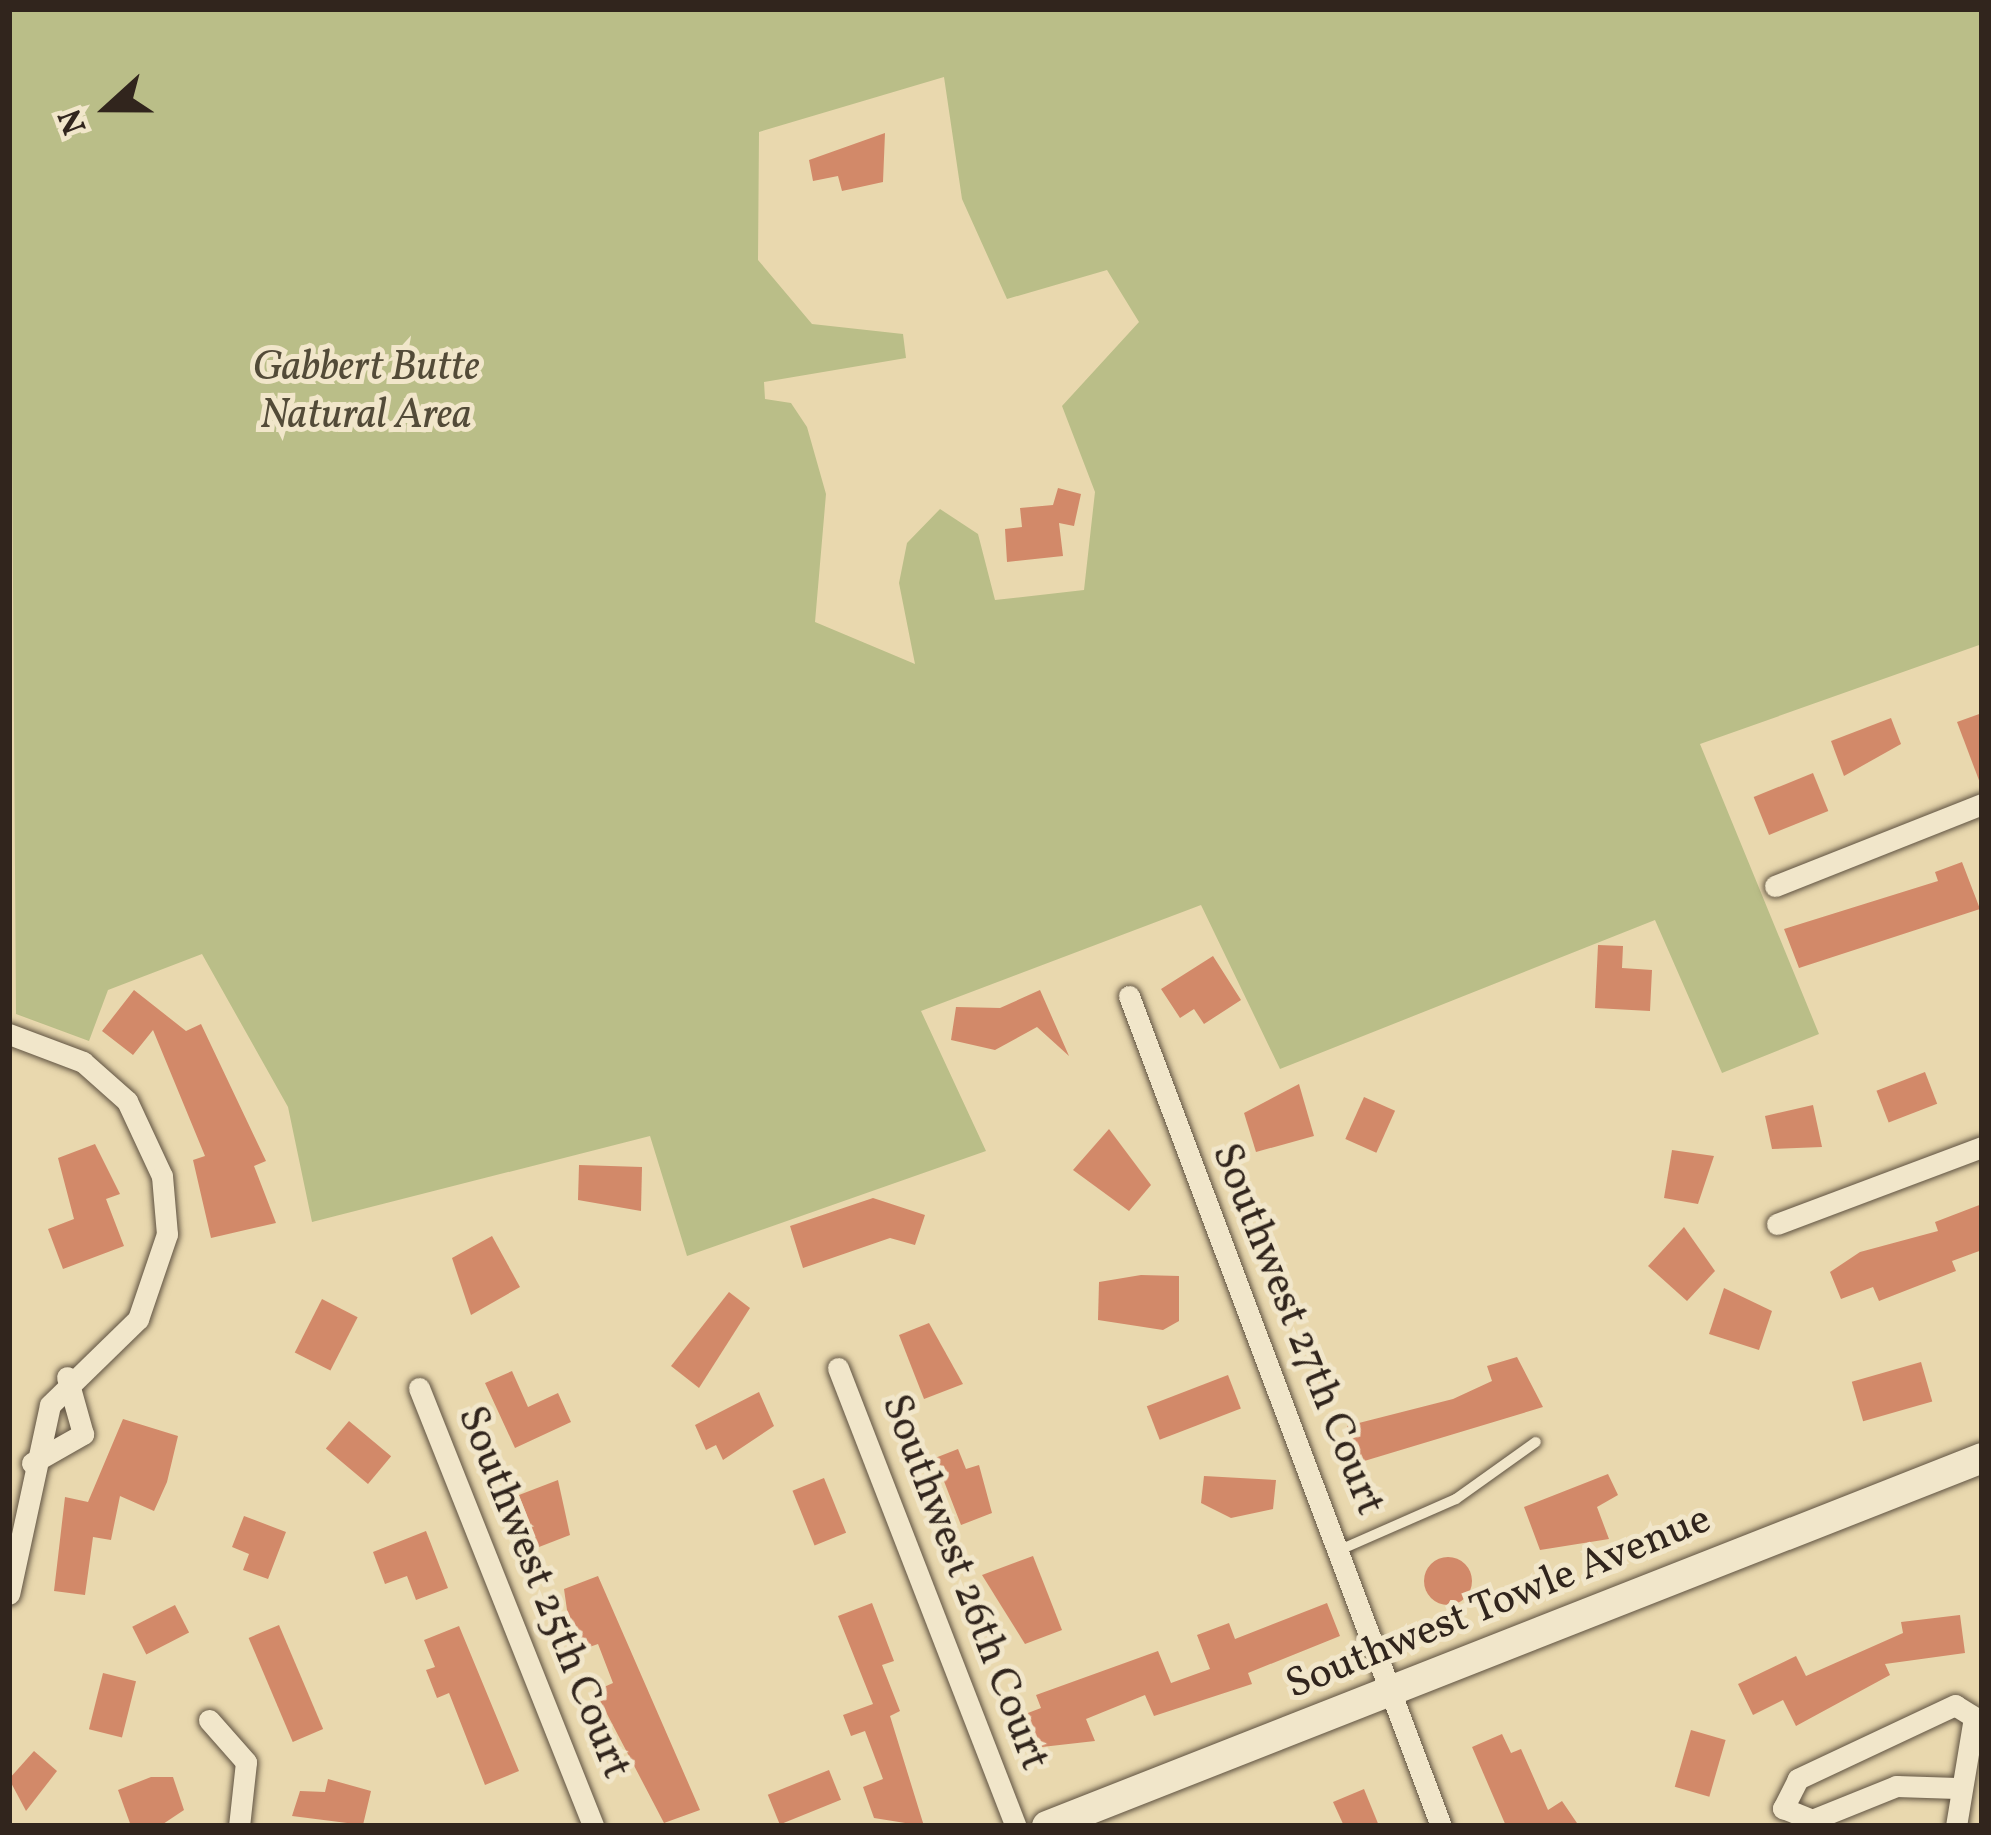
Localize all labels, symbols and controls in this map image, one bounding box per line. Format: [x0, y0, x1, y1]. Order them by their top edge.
north arrow [48, 48, 168, 168]
text: N [49, 101, 100, 140]
park label: Gabbert Butte Natural Area [252, 344, 480, 442]
street label: Southwest 27th Court [1198, 1137, 1394, 1523]
street label: Southwest 26th Court [868, 1388, 1058, 1778]
street label: Southwest 25th Court [444, 1399, 640, 1787]
street label: Southwest Towle Avenue [1279, 1495, 1719, 1713]

